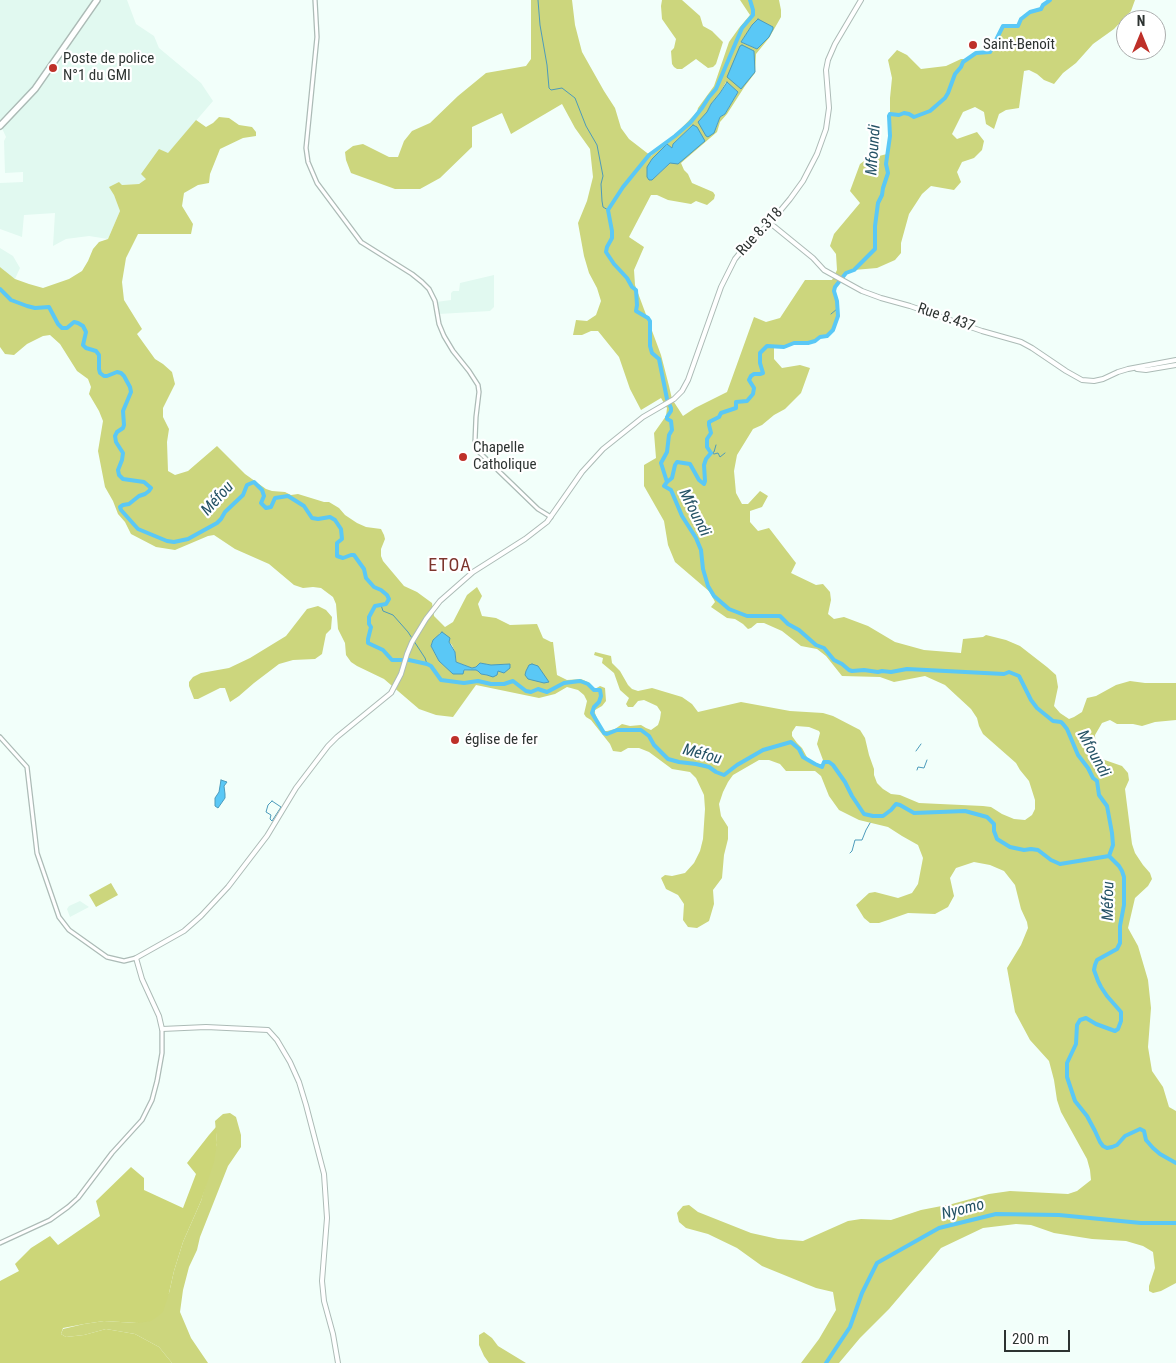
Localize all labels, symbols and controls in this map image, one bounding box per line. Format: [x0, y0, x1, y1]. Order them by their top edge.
north arrow [1116, 10, 1166, 60]
text: N [1137, 13, 1145, 29]
place label: Saint-Benoît [983, 36, 1055, 54]
marker: Saint-Benoît [967, 39, 979, 51]
place label: Poste de police N°1 du GMI [63, 50, 154, 85]
marker: Poste de police N°1 du GMI [47, 62, 59, 74]
water label: Mfoundi [863, 124, 885, 176]
street label: Rue 8.318 [733, 204, 787, 260]
street label: Rue 8.437 [915, 300, 977, 336]
place label: Chapelle Catholique [473, 439, 537, 474]
marker: Chapelle Catholique [457, 451, 469, 463]
water label: Méfou [198, 478, 238, 520]
water label: Mfoundi [674, 486, 714, 540]
district label: ETOA [428, 555, 472, 577]
water label: Mfoundi [1072, 727, 1114, 781]
place label: église de fer [465, 731, 538, 749]
marker: église de fer [449, 734, 461, 746]
water label: Méfou [681, 741, 723, 769]
water label: Méfou [1099, 881, 1119, 921]
water label: Nyomo [940, 1195, 986, 1225]
scale bar [1006, 1320, 1072, 1352]
text: 200 m [1012, 1330, 1049, 1348]

